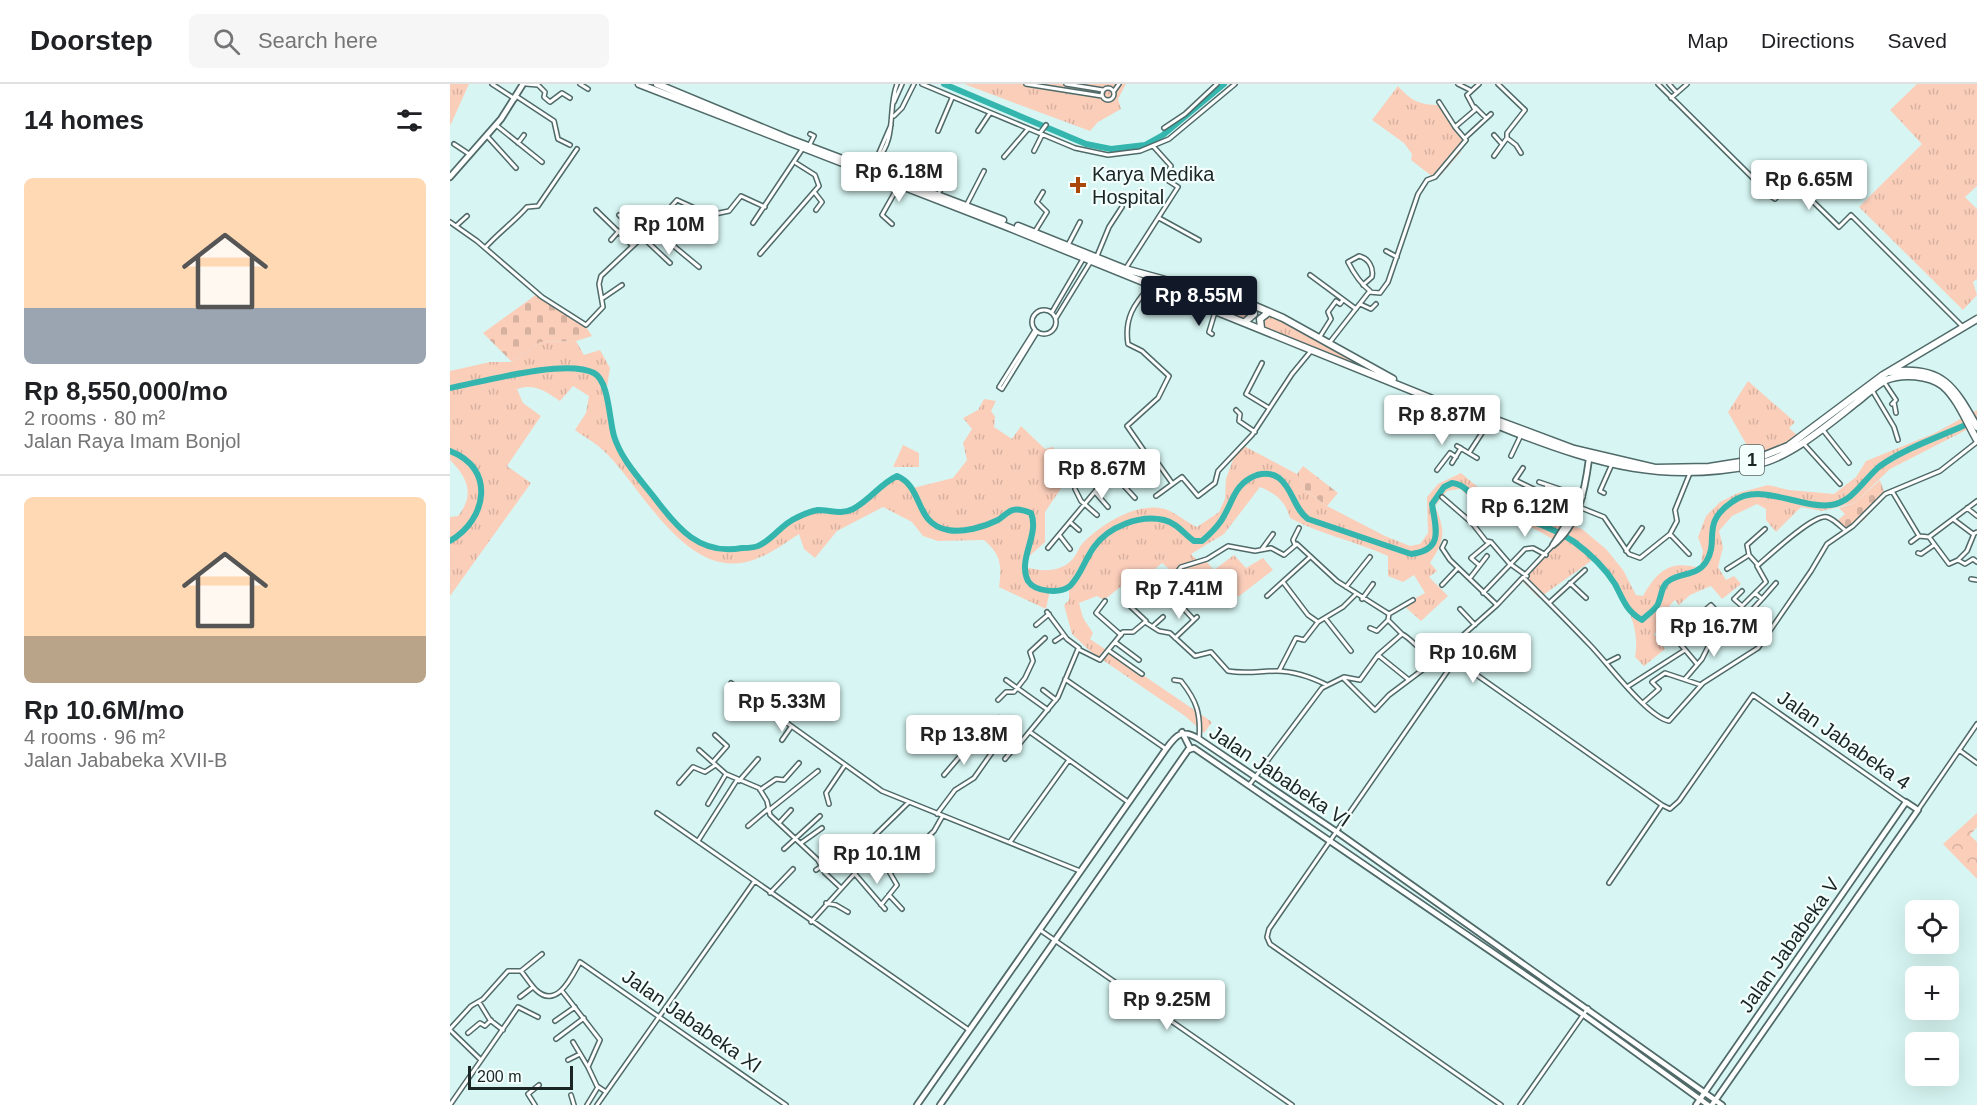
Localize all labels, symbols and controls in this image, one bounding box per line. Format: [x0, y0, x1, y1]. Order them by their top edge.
search box [189, 14, 609, 68]
text: Doorstep [30, 25, 153, 56]
icon: search [210, 25, 243, 58]
text: Search here [258, 28, 378, 53]
text: Map [1687, 29, 1728, 52]
text: Directions [1761, 29, 1854, 52]
text: Saved [1887, 29, 1947, 52]
icon: filters [393, 104, 426, 137]
text: 14 homes [24, 105, 144, 135]
pin: Rp 6.18M [837, 152, 961, 203]
text: Rp 6.18M [855, 160, 943, 182]
pin: Rp 6.65M [1747, 160, 1871, 211]
place label: Karya Medika Hospital [1092, 163, 1215, 208]
text: Rp 6.65M [1765, 168, 1853, 190]
marker: Karya Medika Hospital [1069, 176, 1087, 194]
pin: Rp 10M [620, 205, 718, 256]
text: Rp 10M [633, 213, 705, 235]
icon: home [171, 217, 279, 325]
pin: Rp 8.55M [1137, 276, 1261, 327]
text: Rp 8.55M [1155, 284, 1243, 306]
text: Rp 8,550,000/mo [24, 376, 228, 406]
pin: Rp 8.87M [1380, 395, 1504, 446]
text: Rp 8.87M [1398, 403, 1486, 425]
text: 2 rooms · 80 m² [24, 407, 165, 429]
text: Jalan Raya Imam Bonjol [24, 430, 241, 452]
road number: 1 [1740, 445, 1764, 475]
pin: Rp 8.67M [1040, 449, 1164, 500]
text: Rp 8.67M [1058, 457, 1146, 479]
pin: Rp 6.12M [1463, 487, 1587, 538]
text: Rp 6.12M [1481, 495, 1569, 517]
icon: home [171, 536, 279, 644]
pin: Rp 7.41M [1117, 569, 1241, 620]
text: Rp 7.41M [1135, 577, 1223, 599]
pin: Rp 16.7M [1652, 607, 1776, 658]
text: Rp 16.7M [1670, 615, 1758, 637]
pin: Rp 10.6M [1411, 633, 1535, 684]
text: Rp 10.6M [1429, 641, 1517, 663]
pin: Rp 5.33M [720, 682, 844, 733]
street label: Jalan Jababeka 4 [1773, 686, 1915, 794]
text: Rp 5.33M [738, 690, 826, 712]
text: Rp 10.6M/mo [24, 695, 184, 725]
pin: Rp 13.8M [902, 715, 1026, 766]
street label: Jalan Jababeka VI [1206, 721, 1354, 831]
text: Rp 13.8M [920, 723, 1008, 745]
text: 4 rooms · 96 m² [24, 726, 165, 748]
text: Jalan Jababeka XVII-B [24, 749, 227, 771]
pin: Rp 10.1M [815, 834, 939, 885]
text: Rp 10.1M [833, 842, 921, 864]
street label: Jalan Jababeka V [1734, 873, 1844, 1016]
map controls [1905, 900, 1959, 1086]
button: locate [1905, 900, 1959, 954]
street label: Jalan Jababeka XI [618, 965, 766, 1077]
button: + [1905, 966, 1959, 1020]
pin: Rp 9.25M [1105, 980, 1229, 1031]
text: Rp 9.25M [1123, 988, 1211, 1010]
button: − [1905, 1032, 1959, 1086]
scale bar [468, 1063, 573, 1090]
text: 200 m [477, 1068, 521, 1085]

